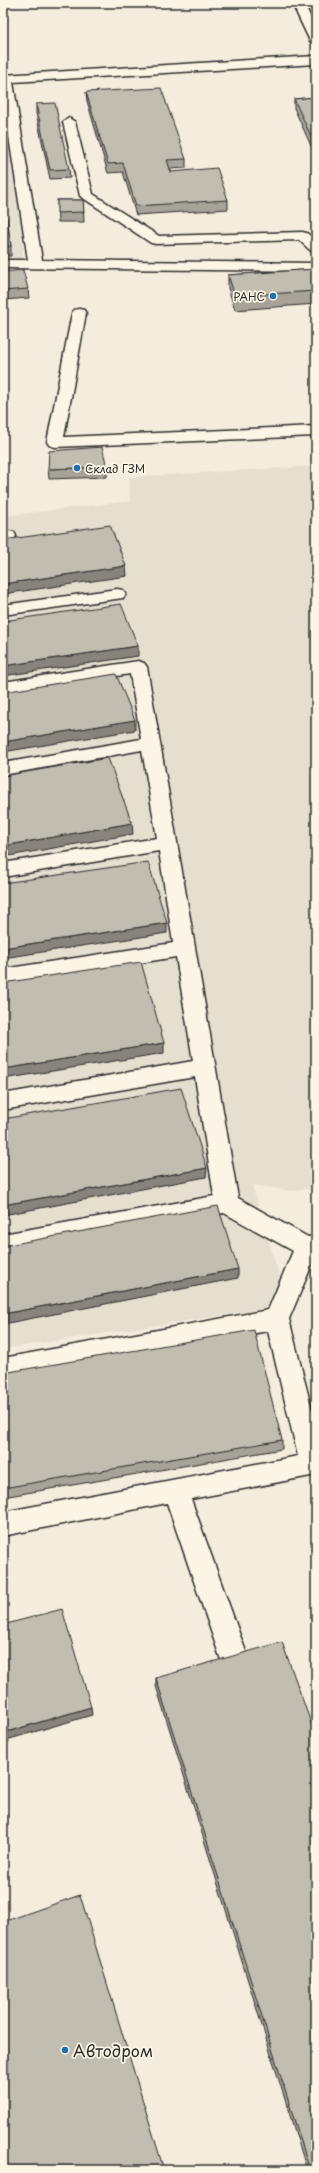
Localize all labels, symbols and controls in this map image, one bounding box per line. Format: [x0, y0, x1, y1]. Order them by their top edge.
place label: РАНС [233, 288, 265, 305]
marker: РАНС [268, 291, 278, 301]
place label: Склад ГЗМ [85, 460, 145, 477]
marker: Склад ГЗМ [72, 463, 82, 473]
place label: Автодром [73, 2038, 153, 2062]
marker: Автодром [60, 2045, 70, 2055]

